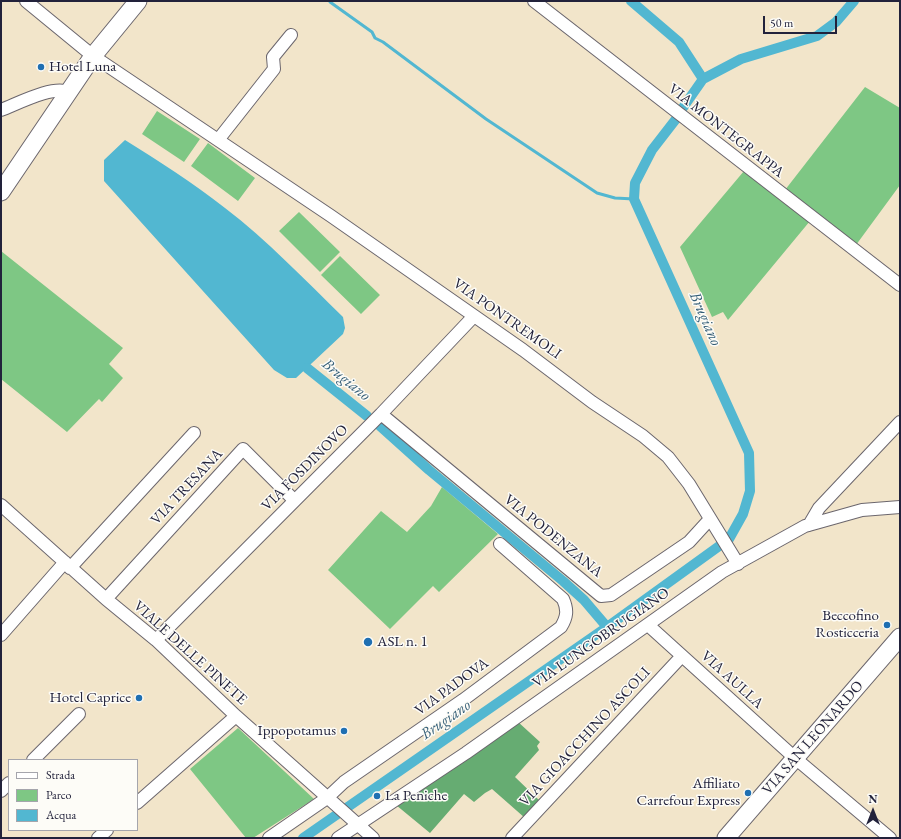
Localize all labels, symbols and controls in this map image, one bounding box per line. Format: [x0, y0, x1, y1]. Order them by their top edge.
scale bar [765, 8, 839, 34]
text: 50 m [770, 15, 793, 31]
place label: Hotel Luna [49, 58, 116, 76]
marker: Hotel Luna [36, 62, 46, 72]
street label: VIA MONTEGRAPPA [664, 80, 788, 182]
street label: VIA PONTREMOLI [449, 275, 565, 363]
water label: Brugiano [685, 289, 725, 349]
water label: Brugiano [318, 355, 374, 405]
street label: VIA FOSDINOVO [258, 421, 352, 515]
street label: VIA TRESANA [147, 445, 227, 529]
street label: VIA PODENZANA [500, 491, 606, 581]
street label: VIA LUNGOBRUGIANO [529, 584, 673, 692]
street label: VIALE DELLE PINETE [129, 597, 251, 709]
place label: Beccofino Rosticceria [816, 607, 879, 642]
marker: Beccofino Rosticceria [882, 620, 892, 630]
place label: ASL n. 1 [377, 633, 428, 651]
marker: ASL n. 1 [362, 636, 374, 648]
street label: VIA AULLA [697, 647, 767, 713]
street label: VIA PADOVA [412, 654, 492, 720]
street label: VIA GIOACCHINO ASCOLI [516, 664, 654, 810]
street label: VIA SAN LEONARDO [759, 677, 867, 799]
place label: Hotel Caprice [50, 689, 131, 707]
marker: Hotel Caprice [134, 693, 144, 703]
water label: Brugiano [417, 696, 475, 744]
place label: Ippopotamus [258, 722, 336, 740]
marker: Ippopotamus [339, 726, 349, 736]
legend [8, 759, 138, 831]
text: Strada [46, 767, 75, 783]
place label: Affiliato Carrefour Express [637, 775, 740, 810]
text: Parco [46, 787, 71, 803]
place label: La Peniche [385, 787, 447, 805]
marker: Affiliato Carrefour Express [743, 788, 753, 798]
marker: La Peniche [372, 791, 382, 801]
north arrow [853, 791, 893, 831]
text: N [869, 792, 877, 806]
text: Acqua [46, 807, 76, 823]

